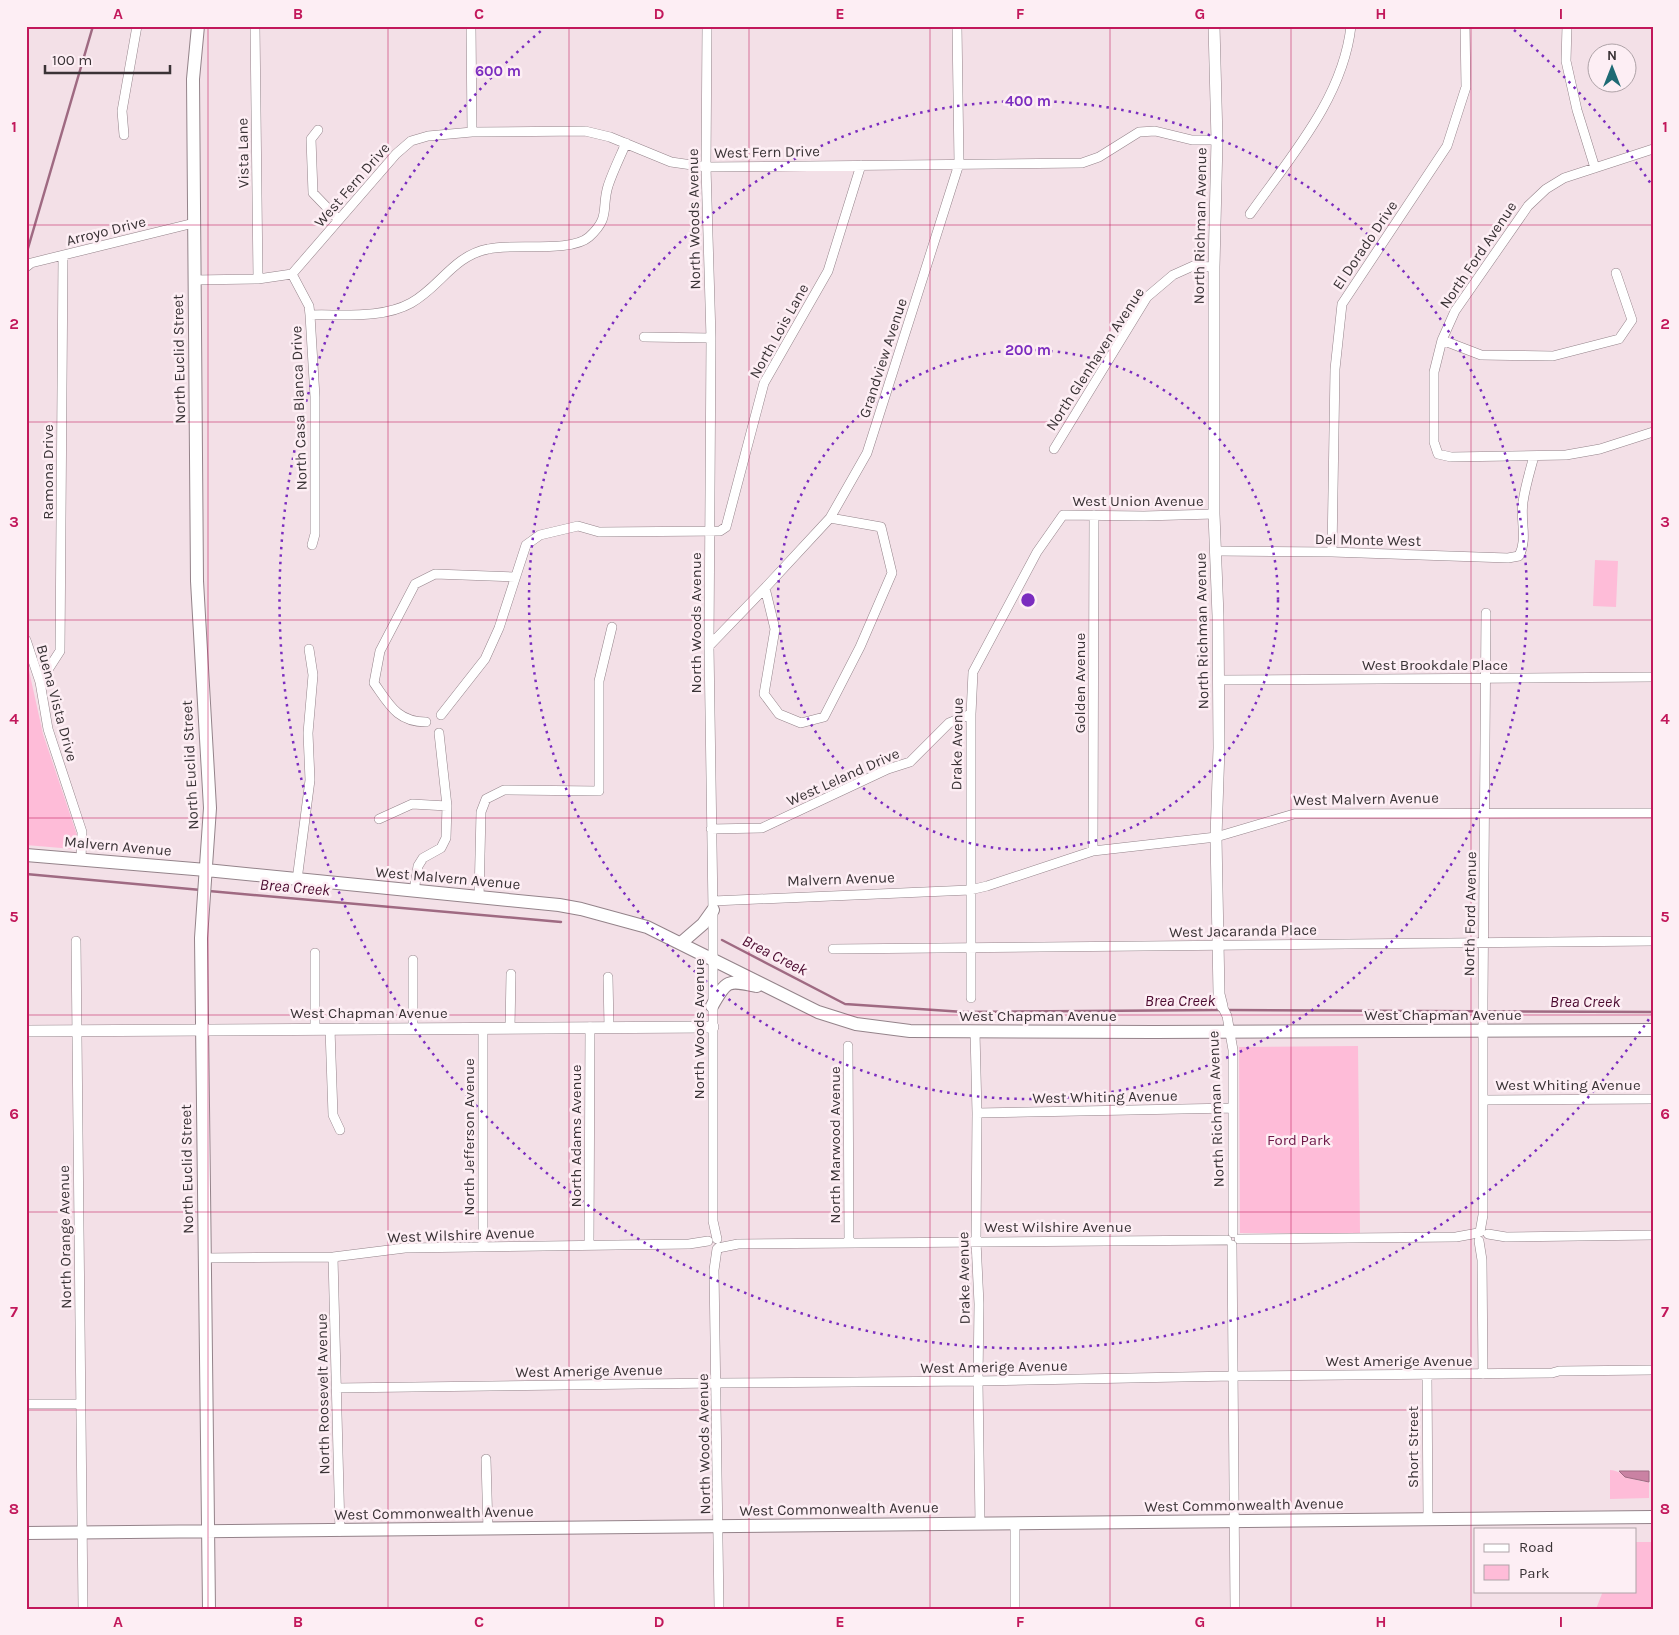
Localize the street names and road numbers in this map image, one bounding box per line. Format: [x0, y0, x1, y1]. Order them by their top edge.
street label: Vista Lane [233, 118, 253, 188]
street label: West Fern Drive [310, 139, 394, 231]
street label: West Fern Drive [714, 142, 820, 162]
street label: North Richman Avenue [1190, 147, 1210, 305]
street label: North Woods Avenue [684, 148, 704, 290]
street label: El Dorado Drive [1329, 197, 1401, 293]
street label: North Ford Avenue [1436, 198, 1520, 312]
street label: Arroyo Drive [64, 212, 148, 250]
street label: North Lois Lane [746, 281, 812, 381]
street label: North Glenhaven Avenue [1042, 284, 1148, 434]
street label: North Euclid Street [169, 294, 189, 424]
street label: Grandview Avenue [855, 296, 911, 420]
street label: North Casa Blanca Drive [287, 325, 311, 491]
street label: Ramona Drive [39, 424, 57, 520]
street label: West Union Avenue [1072, 492, 1204, 510]
street label: Del Monte West [1315, 530, 1422, 550]
street label: North Woods Avenue [687, 552, 705, 694]
street label: North Richman Avenue [1192, 552, 1212, 710]
street label: Golden Avenue [1071, 633, 1089, 733]
street label: Buena Vista Drive [33, 643, 81, 763]
street label: West Brookdale Place [1362, 656, 1508, 674]
street label: Drake Avenue [947, 698, 967, 790]
street label: North Euclid Street [178, 699, 202, 830]
street label: West Leland Drive [784, 744, 902, 810]
street label: West Malvern Avenue [1293, 789, 1439, 809]
street label: Malvern Avenue [64, 832, 172, 860]
street label: North Ford Avenue [1460, 851, 1480, 977]
street label: West Malvern Avenue [375, 863, 521, 893]
street label: Malvern Avenue [787, 868, 895, 890]
street label: West Jacaranda Place [1169, 921, 1317, 941]
street label: North Woods Avenue [690, 958, 708, 1100]
street label: West Chapman Avenue [290, 1004, 448, 1022]
street label: West Chapman Avenue [1364, 1006, 1522, 1024]
street label: West Chapman Avenue [959, 1007, 1117, 1025]
street label: North Richman Avenue [1204, 1030, 1228, 1188]
street label: North Jefferson Avenue [460, 1058, 478, 1216]
street label: North Adams Avenue [567, 1065, 585, 1207]
street label: North Marwood Avenue [826, 1066, 844, 1224]
street label: West Whiting Avenue [1495, 1076, 1641, 1094]
street label: West Whiting Avenue [1032, 1087, 1178, 1107]
street label: North Euclid Street [177, 1104, 197, 1234]
street label: North Orange Avenue [55, 1165, 75, 1309]
street label: West Wilshire Avenue [984, 1218, 1132, 1236]
street label: West Wilshire Avenue [387, 1223, 535, 1247]
street label: Drake Avenue [954, 1232, 974, 1324]
street label: North Roosevelt Avenue [313, 1313, 333, 1475]
street label: West Amerige Avenue [1325, 1352, 1473, 1370]
street label: West Amerige Avenue [920, 1357, 1068, 1377]
street label: West Amerige Avenue [515, 1361, 663, 1381]
street label: North Woods Avenue [694, 1373, 714, 1515]
street label: Short Street [1404, 1406, 1422, 1488]
street label: West Commonwealth Avenue [1144, 1494, 1344, 1516]
street label: West Commonwealth Avenue [739, 1498, 939, 1520]
street label: West Commonwealth Avenue [334, 1502, 534, 1524]

